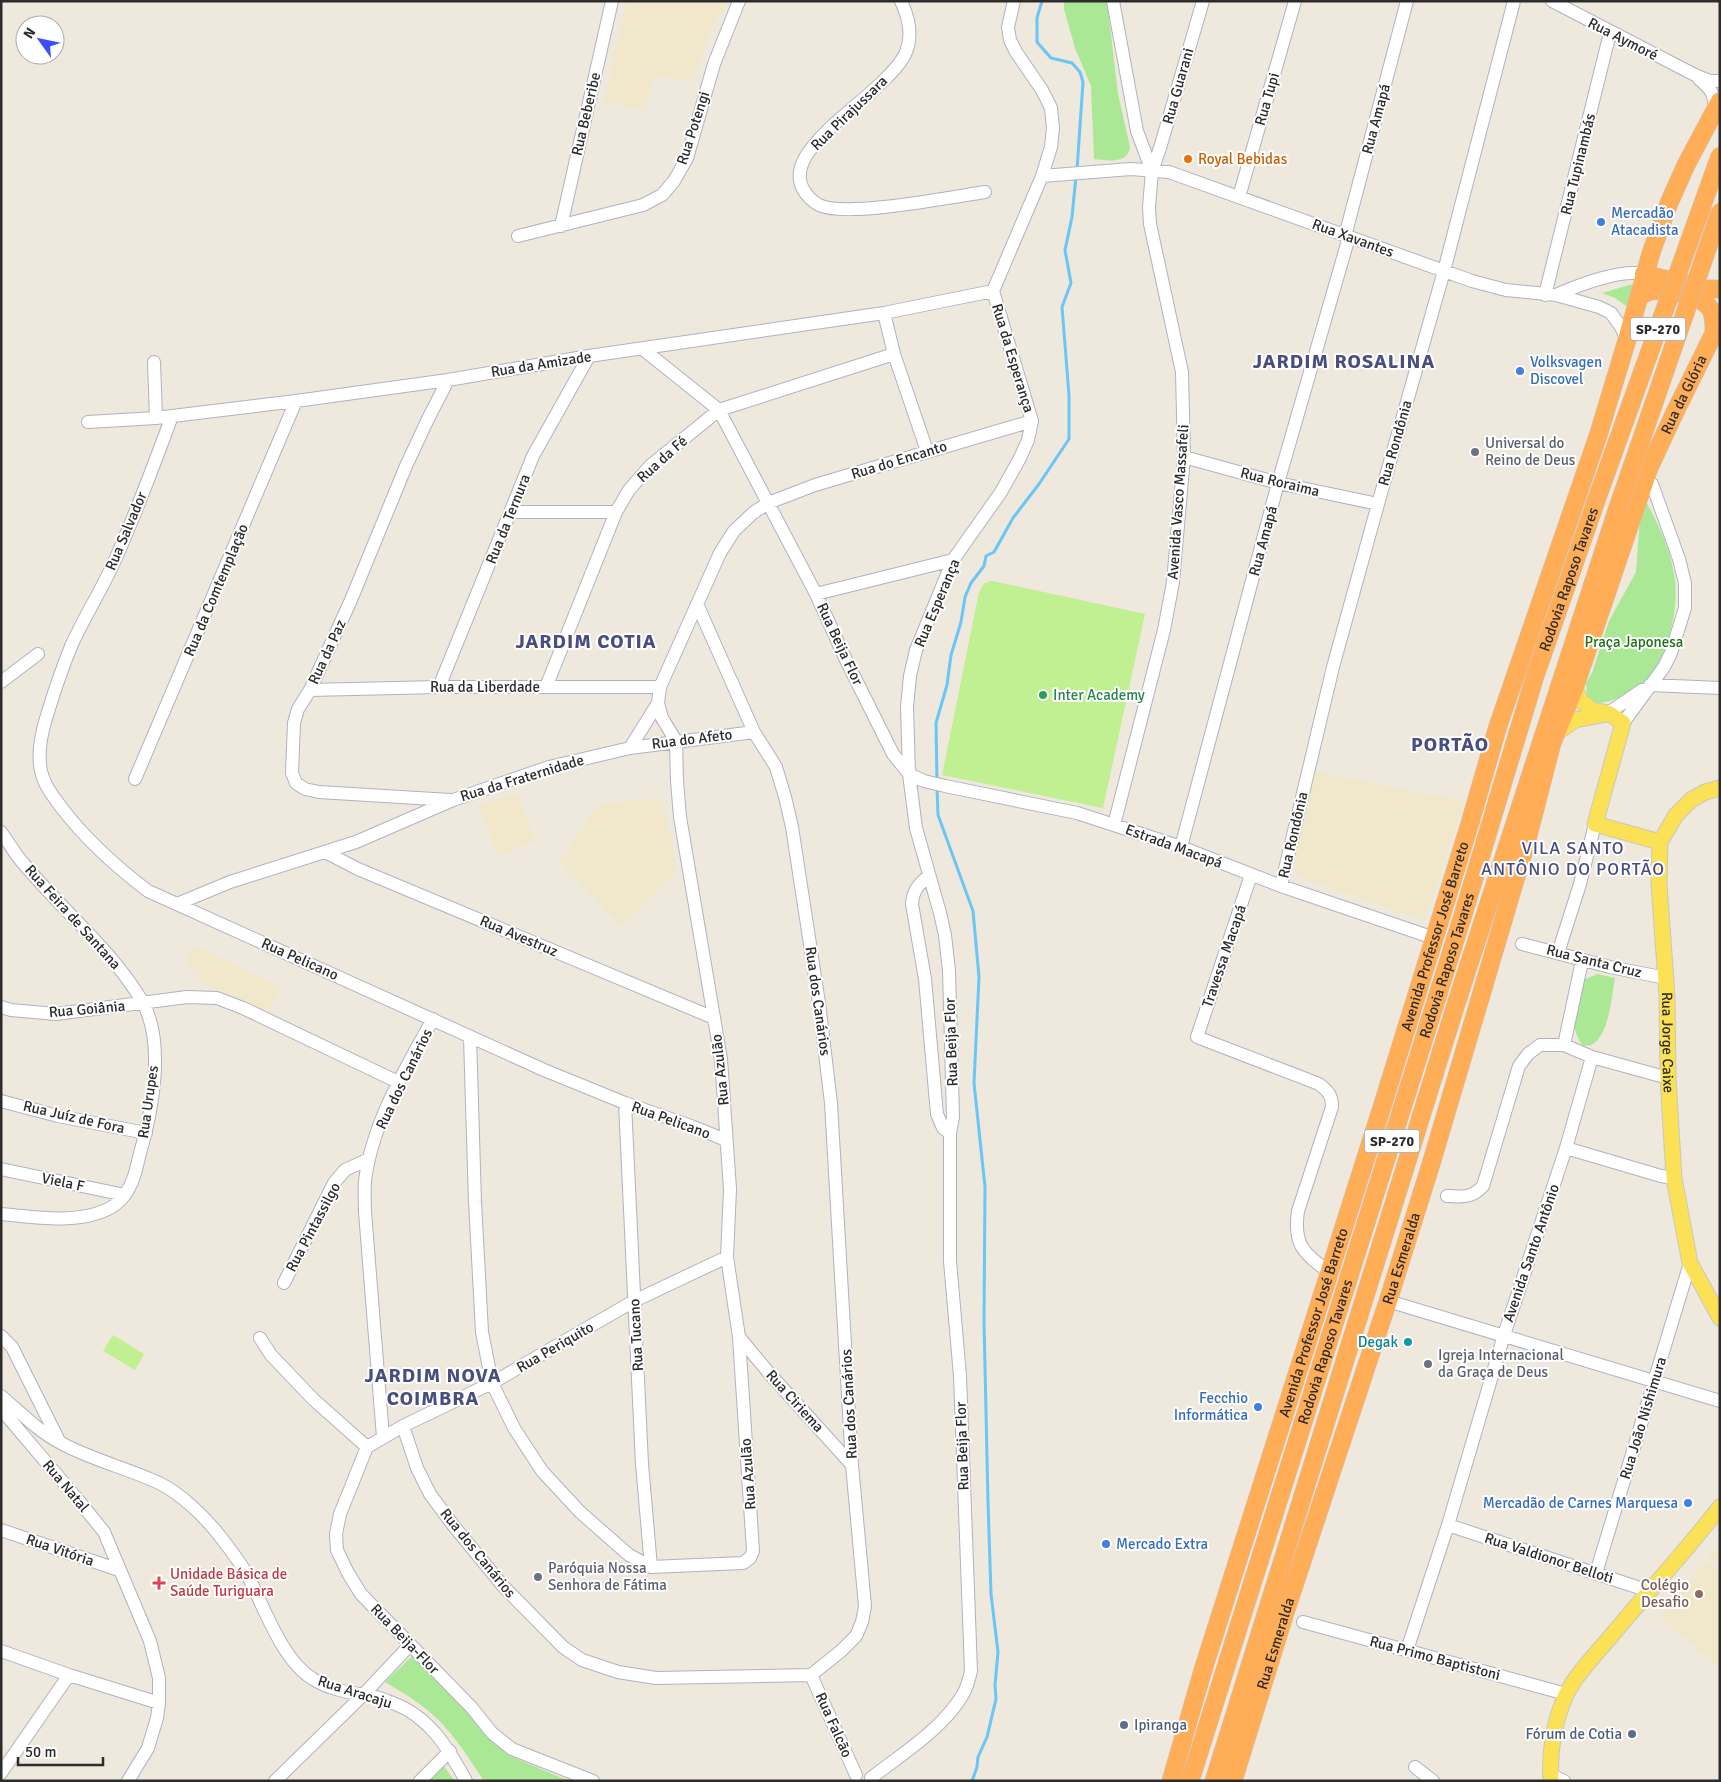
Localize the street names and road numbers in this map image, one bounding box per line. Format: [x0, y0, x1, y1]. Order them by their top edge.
street label: Rua Aymoré [1585, 14, 1661, 64]
street label: Rua Guarani [1159, 46, 1197, 126]
street label: Rua Tupi [1251, 70, 1283, 128]
street label: Rua Beberibe [568, 71, 604, 157]
street label: Rua Pirajussara [807, 72, 891, 154]
street label: Rua Amapá [1358, 82, 1394, 156]
street label: Rua Potengi [673, 89, 713, 167]
street label: Rua Tupinambás [1557, 111, 1599, 217]
street label: Rua Xavantes [1310, 215, 1397, 261]
street label: Rua da Esperança [988, 301, 1038, 415]
road number: SP-270 [1630, 318, 1686, 340]
street label: Rua da Amizade [489, 347, 593, 381]
street label: Rua da Glória [1657, 352, 1711, 437]
street label: Rua Rondônia [1374, 398, 1416, 488]
street label: Avenida Vasco Massafeli [1164, 424, 1192, 580]
street label: Rua da Fé [633, 432, 691, 486]
street label: Rua do Encanto [849, 437, 949, 483]
street label: Rua Roraima [1238, 463, 1322, 501]
street label: Rua da Ternura [482, 471, 534, 567]
street label: Rua Salvador [101, 489, 151, 573]
street label: Rua Amapá [1245, 504, 1281, 578]
street label: Rodovia Raposo Tavares [1535, 505, 1602, 654]
street label: Rua da Comtemplação [180, 521, 252, 659]
street label: Rua Esperança [910, 556, 964, 650]
street label: Rua Beija Flor [813, 600, 867, 689]
street label: Rua da Paz [304, 617, 350, 687]
street label: Rua da Liberdade [430, 678, 540, 696]
street label: Rua do Afeto [651, 725, 734, 753]
street label: Rua da Fraternidade [458, 751, 586, 805]
street label: Rua Rondônia [1274, 790, 1312, 880]
street label: Estrada Macapá [1123, 820, 1225, 872]
street label: Avenida Professor José Barreto [1397, 839, 1473, 1033]
street label: Rua Feira de Santana [21, 861, 125, 973]
street label: Rodovia Raposo Tavares [1416, 890, 1478, 1040]
street label: Travessa Macapá [1198, 902, 1250, 1010]
street label: Rua Avestruz [477, 911, 561, 961]
street label: Rua Pelicano [259, 934, 342, 984]
street label: Rua Santa Cruz [1544, 940, 1644, 982]
street label: Rua dos Canários [801, 945, 835, 1057]
street label: Rua Jorge Caixe [1658, 992, 1678, 1094]
street label: Rua Goiânia [48, 997, 126, 1021]
street label: Rua Beija Flor [940, 997, 962, 1087]
street label: Rua dos Canários [372, 1025, 436, 1132]
street label: Rua Azulão [707, 1033, 733, 1107]
street label: Rua Urupes [134, 1064, 162, 1140]
street label: Rua Juíz de Fora [21, 1097, 127, 1137]
street label: Rua Pelicano [629, 1097, 713, 1143]
road number: SP-270 [1364, 1130, 1420, 1152]
street label: Viela F [40, 1169, 86, 1195]
street label: Rua Pintassilgo [282, 1179, 344, 1275]
street label: Avenida Santo Antônio [1499, 1181, 1563, 1324]
street label: Rua Esmeralda [1378, 1210, 1424, 1307]
street label: Avenida Professor José Barreto [1275, 1226, 1352, 1419]
street label: Rodovia Raposo Tavares [1294, 1277, 1357, 1427]
street label: Rua Tucano [625, 1298, 647, 1372]
street label: Rua Periquito [513, 1318, 597, 1376]
street label: Rua dos Canários [837, 1348, 861, 1459]
street label: Rua João Nishimura [1616, 1355, 1670, 1481]
street label: Rua Ciriema [762, 1366, 828, 1436]
street label: Rua Beija Flor [951, 1401, 973, 1491]
street label: Rua Azulão [737, 1437, 759, 1510]
street label: Rua Natal [39, 1456, 93, 1516]
street label: Rua dos Canários [436, 1505, 520, 1602]
street label: Rua Valdionor Belloti [1482, 1529, 1616, 1587]
street label: Rua Vitória [24, 1530, 96, 1570]
street label: Rua Esmeralda [1253, 1595, 1298, 1692]
street label: Rua Beija-Flor [367, 1600, 443, 1678]
street label: Rua Primo Baptistoni [1368, 1632, 1502, 1684]
street label: Rua Aracaju [316, 1672, 394, 1712]
street label: Rua Falcão [812, 1690, 856, 1761]

